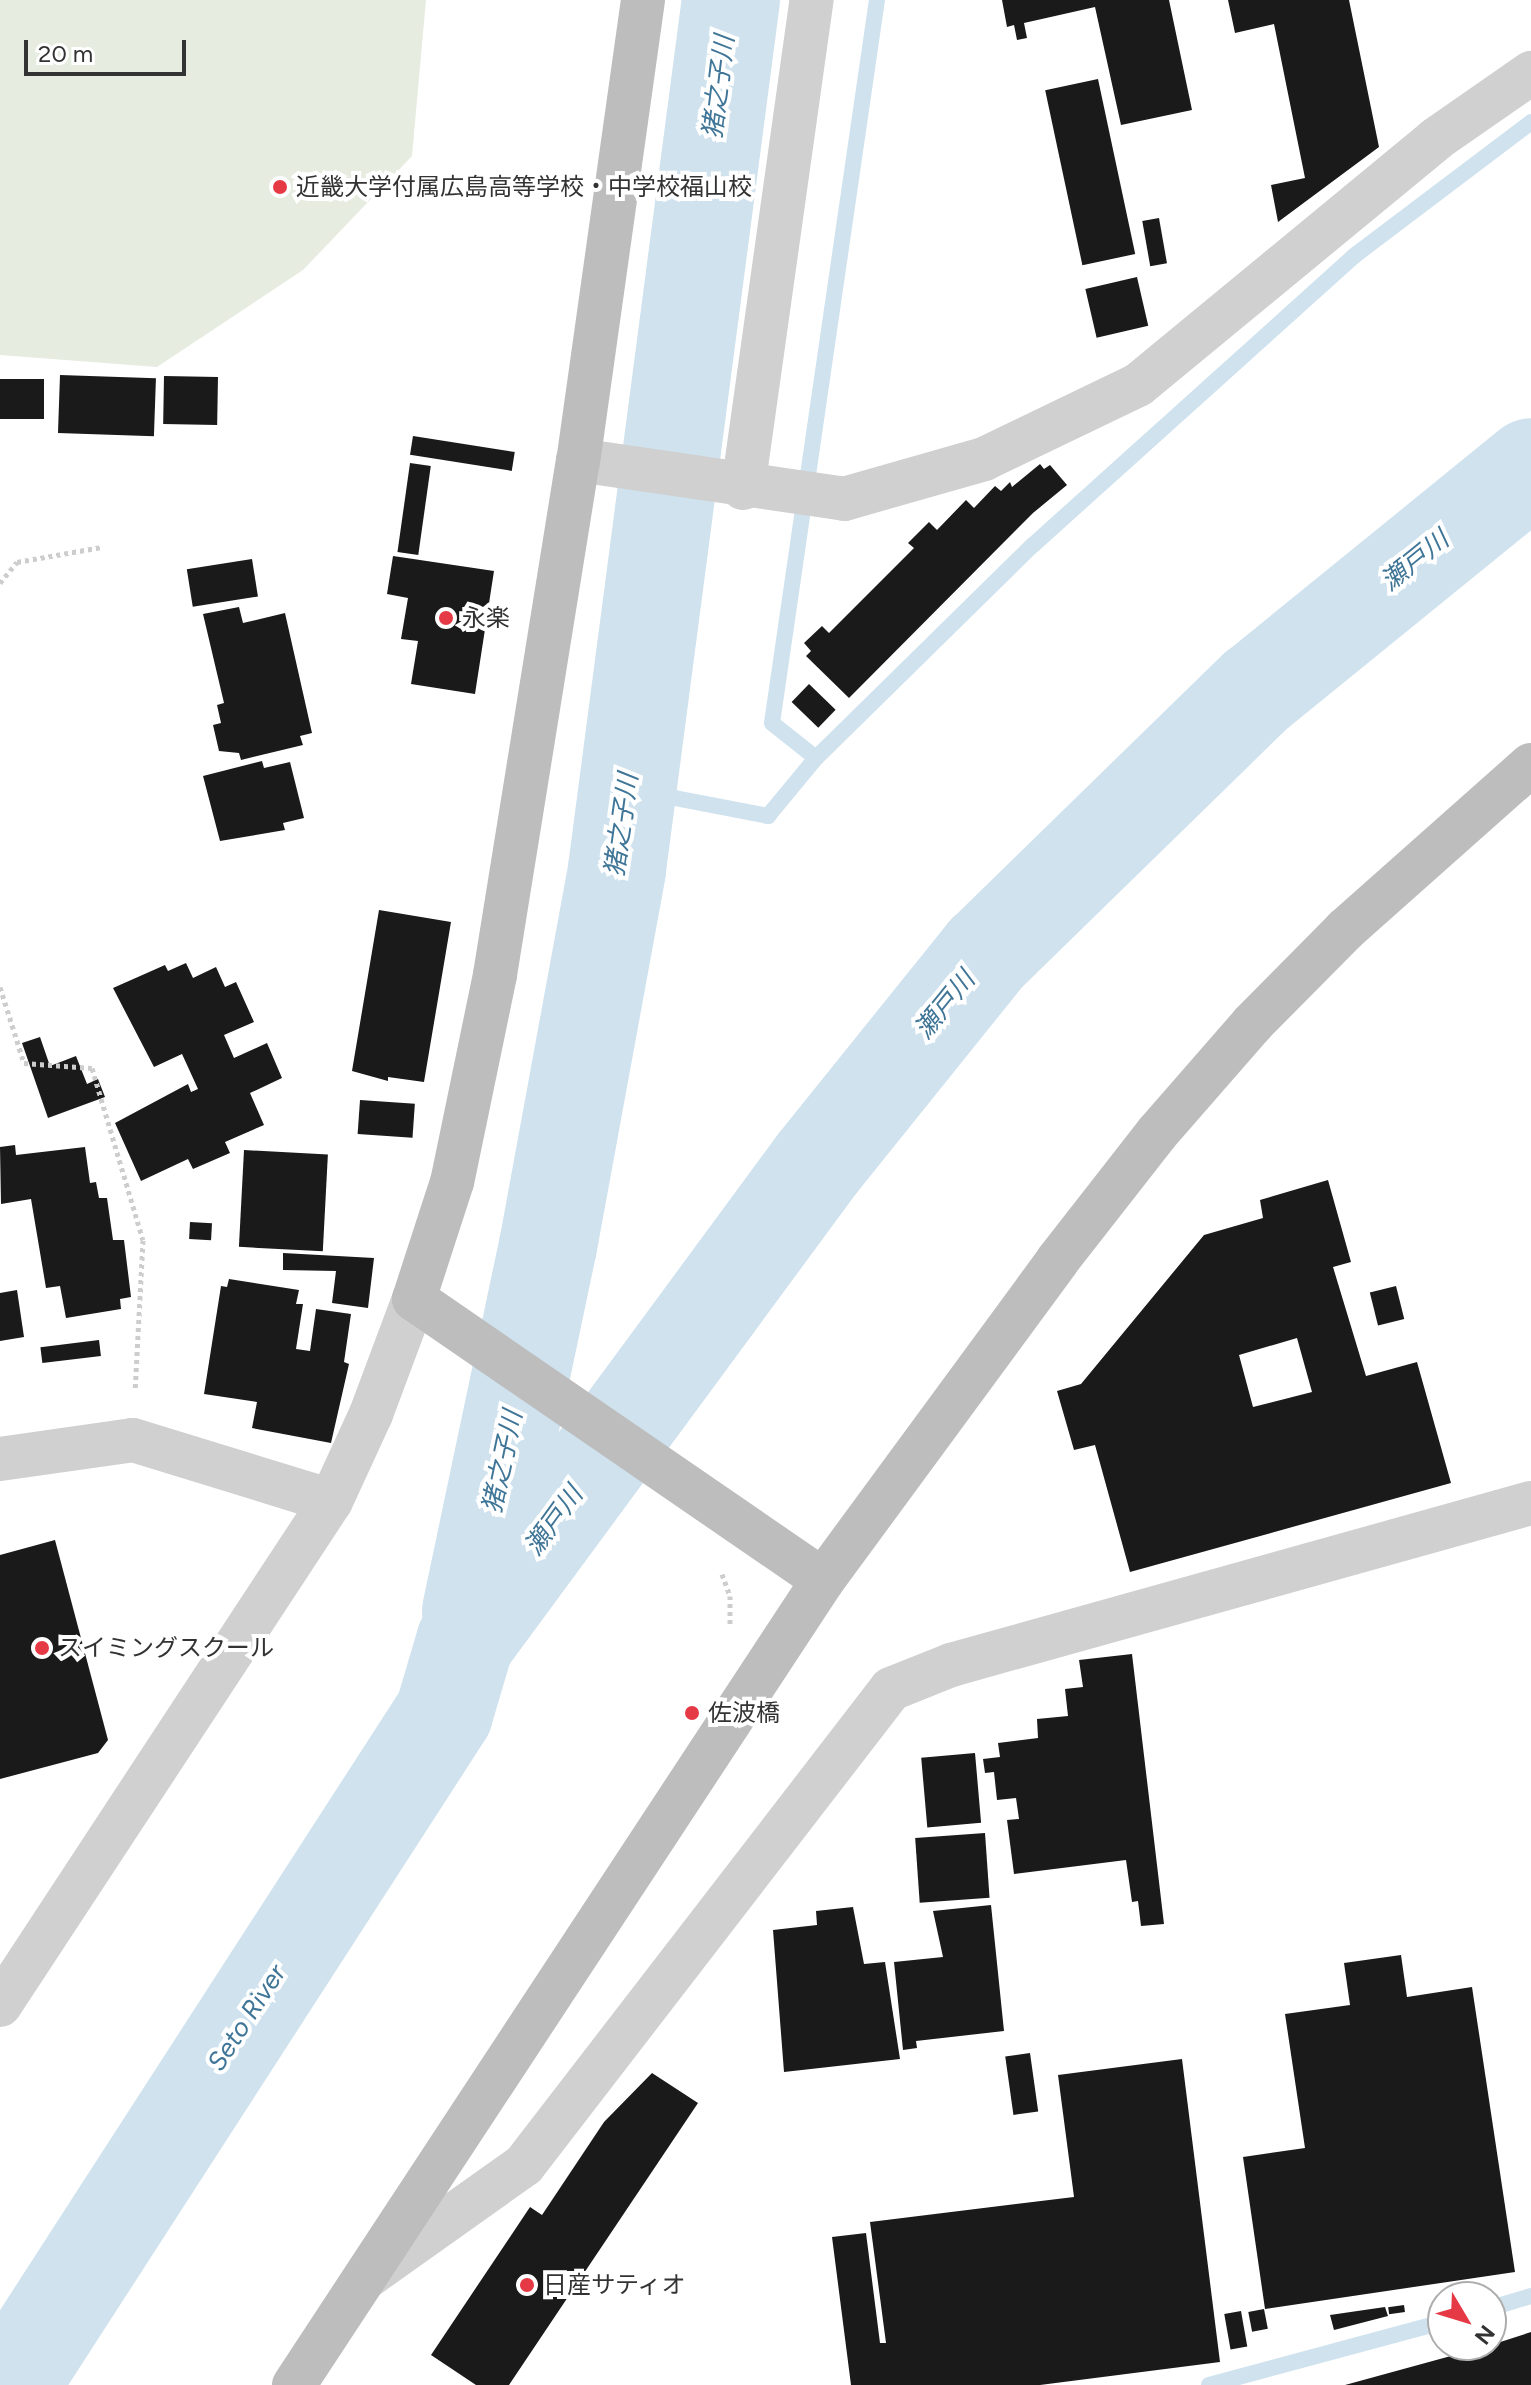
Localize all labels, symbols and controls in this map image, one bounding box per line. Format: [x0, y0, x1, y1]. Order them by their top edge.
scale bar [28, 24, 190, 74]
water label: 猪之子川 [697, 33, 741, 141]
text: 20 m [38, 39, 93, 68]
place label: 近畿大学付属広島高等学校・中学校福山校 [296, 173, 752, 201]
marker: 近畿大学付属広島高等学校・中学校福山校 [271, 178, 289, 196]
water label: 瀬戸川 [1375, 524, 1455, 598]
place label: 永楽 [462, 604, 510, 632]
marker: 永楽 [437, 609, 455, 627]
water label: 猪之子川 [599, 771, 645, 879]
water label: 瀬戸川 [908, 965, 982, 1045]
water label: 猪之子川 [477, 1408, 529, 1516]
water label: 瀬戸川 [518, 1480, 590, 1562]
place label: スイミングスクール [58, 1634, 274, 1662]
marker: スイミングスクール [33, 1639, 51, 1657]
place label: 佐波橋 [708, 1699, 780, 1727]
marker: 佐波橋 [683, 1704, 701, 1722]
water label: Seto River [201, 1959, 293, 2077]
place label: 日産サティオ [543, 2271, 687, 2299]
marker: 日産サティオ [518, 2276, 536, 2294]
north arrow [1427, 2281, 1507, 2361]
text: N [1469, 2320, 1501, 2350]

